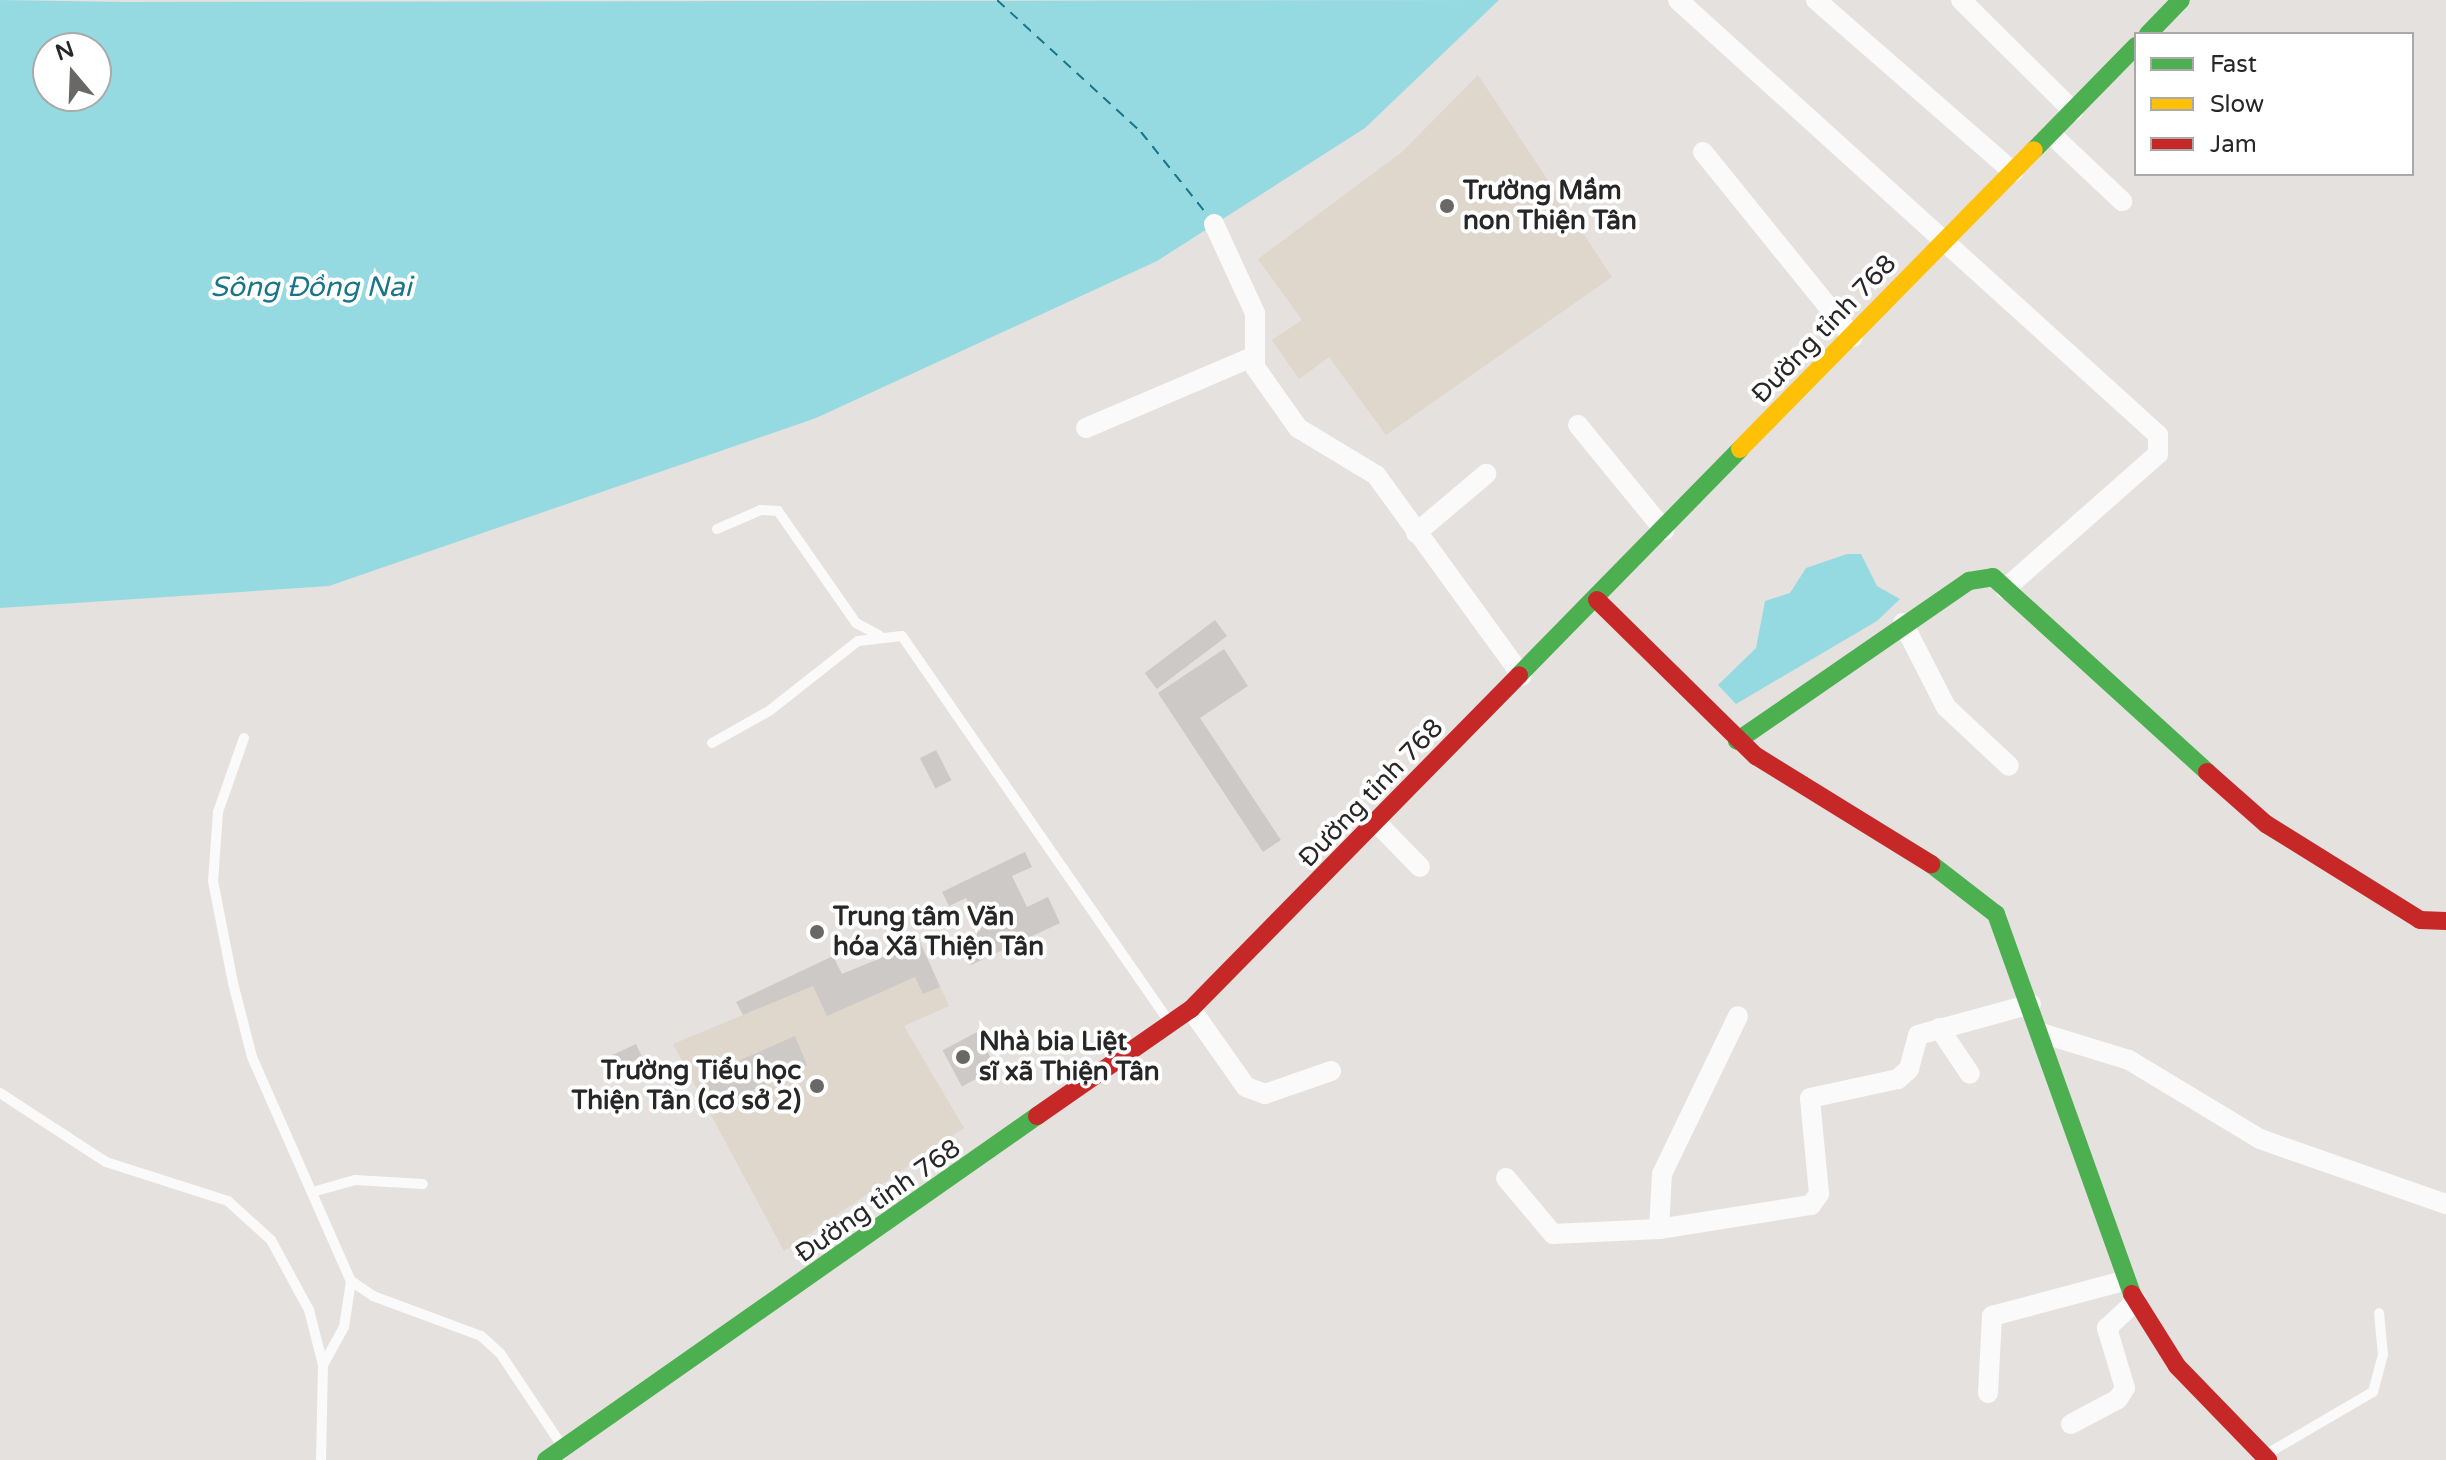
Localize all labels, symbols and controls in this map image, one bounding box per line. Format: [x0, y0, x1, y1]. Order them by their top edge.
north arrow [32, 32, 112, 112]
legend [2134, 32, 2414, 176]
text: N [52, 36, 77, 66]
text: Fast [2210, 50, 2257, 79]
text: Slow [2210, 90, 2264, 119]
text: Jam [2210, 130, 2257, 159]
place label: Trường Mầm non Thiện Tân [1463, 175, 1637, 236]
marker: Trường Mầm non Thiện Tân [1438, 197, 1456, 215]
street label: Đường tỉnh 768 [1745, 248, 1903, 410]
water label: Sông Đồng Nai [210, 270, 412, 304]
street label: Đường tỉnh 768 [1292, 712, 1450, 874]
place label: Trung tâm Văn hóa Xã Thiện Tân [833, 901, 1044, 962]
marker: Trung tâm Văn hóa Xã Thiện Tân [808, 923, 826, 941]
place label: Nhà bia Liệt sĩ xã Thiện Tân [979, 1026, 1160, 1088]
marker: Nhà bia Liệt sĩ xã Thiện Tân [954, 1048, 972, 1066]
place label: Trường Tiểu học Thiện Tân (cơ sở 2) [572, 1055, 801, 1116]
marker: Trường Tiểu học Thiện Tân (cơ sở 2) [808, 1077, 826, 1095]
street label: Đường tỉnh 768 [790, 1133, 966, 1269]

